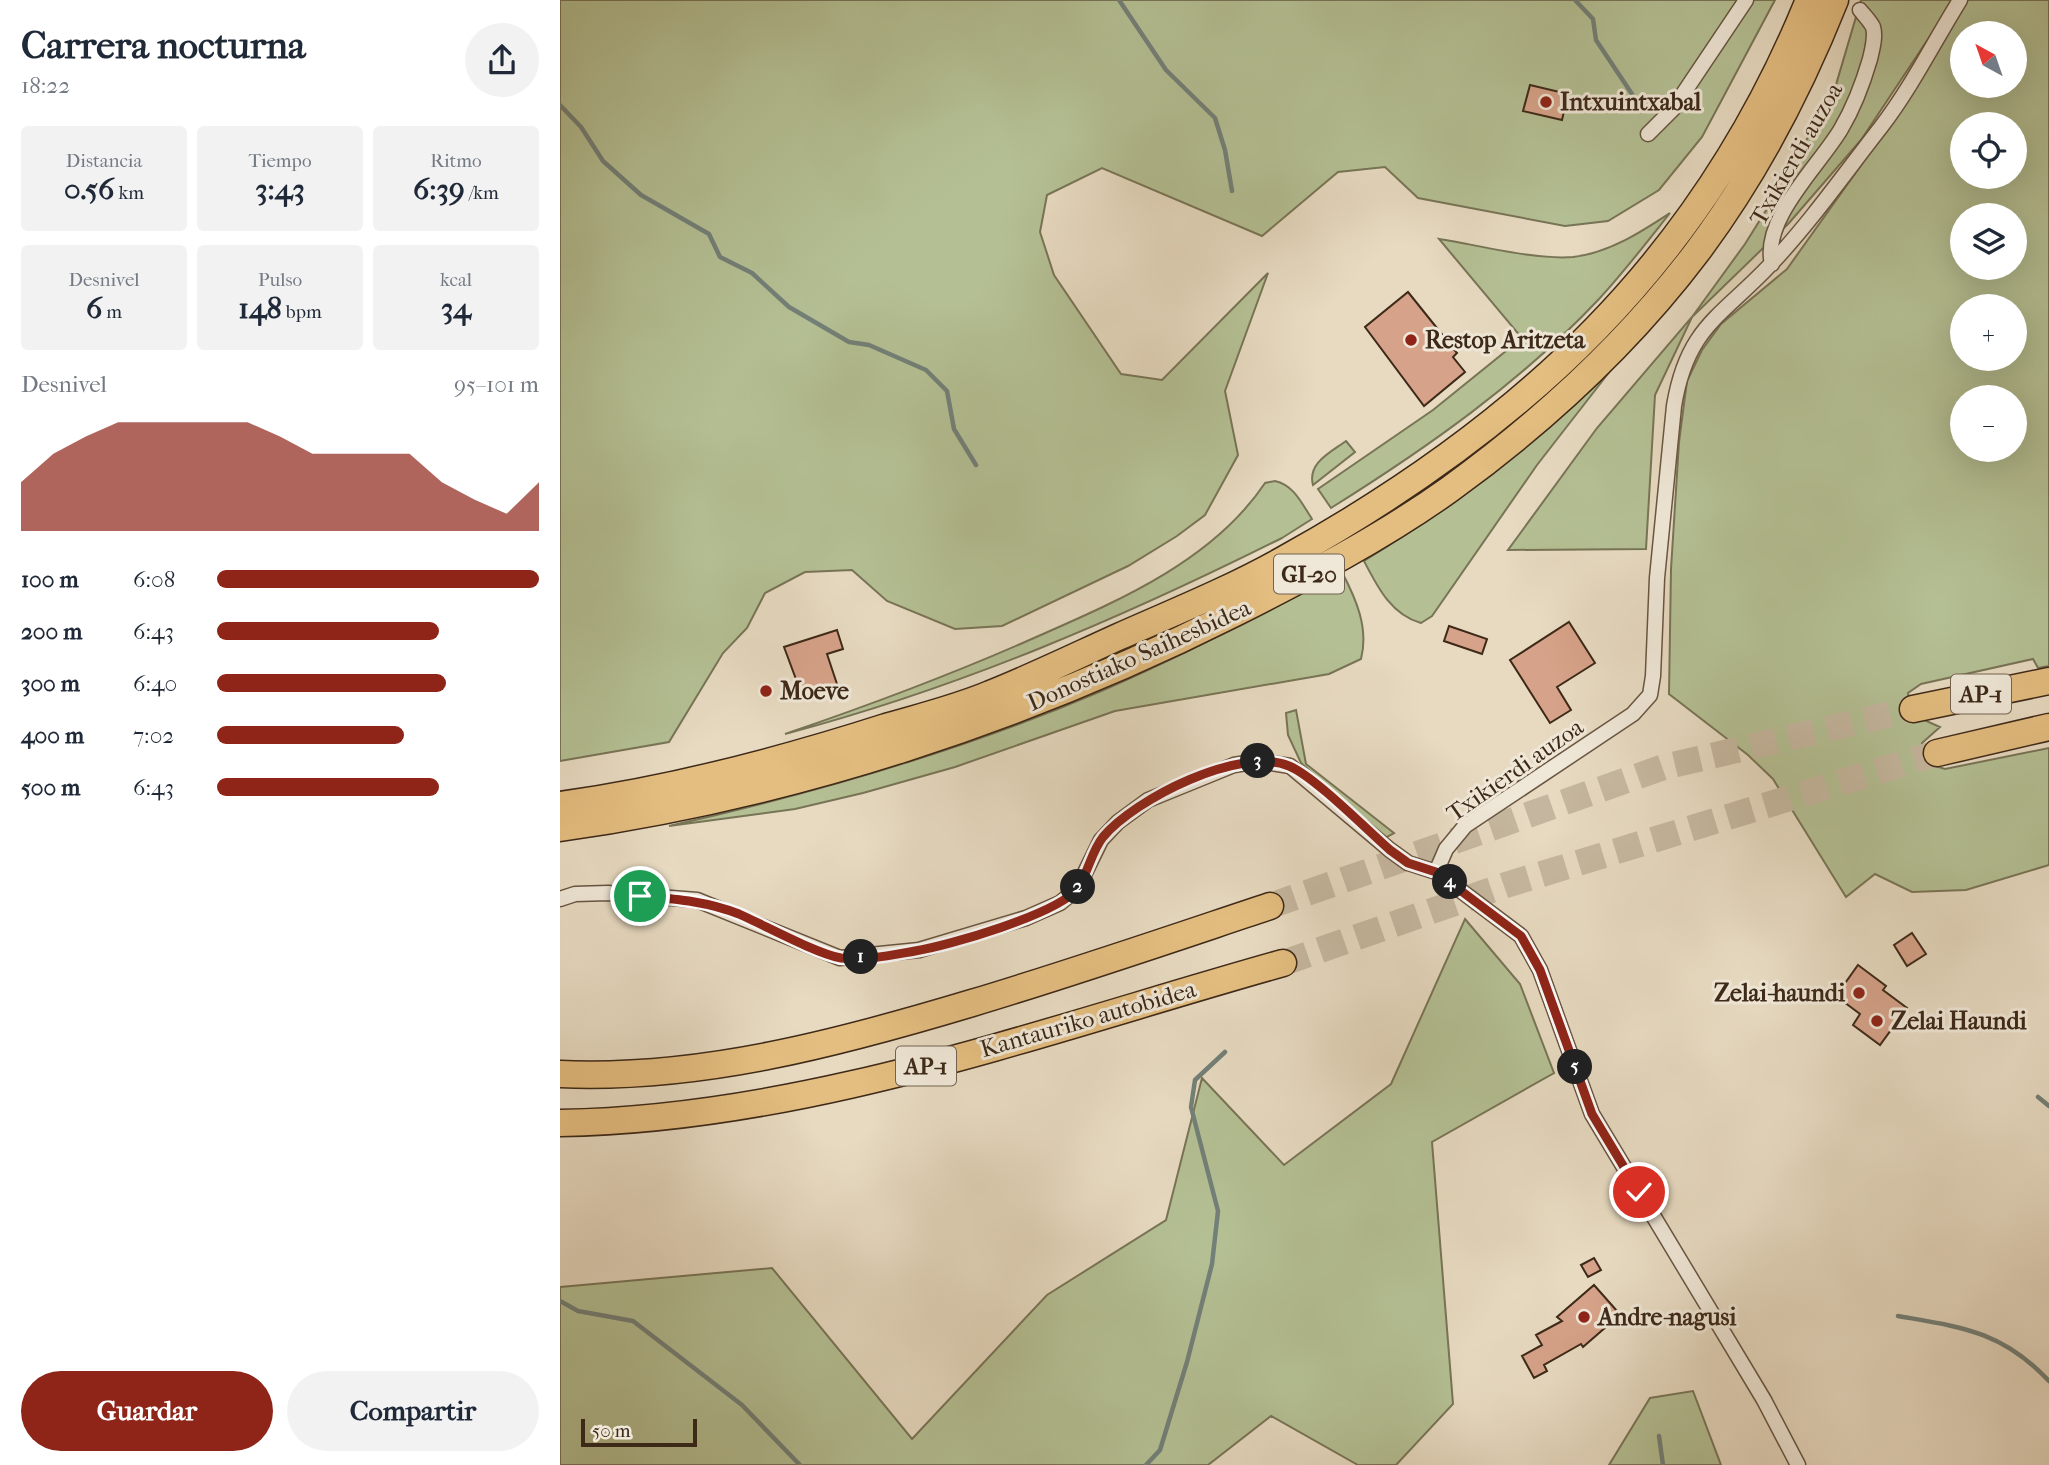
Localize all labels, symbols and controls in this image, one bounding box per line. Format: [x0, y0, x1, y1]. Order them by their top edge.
north arrow [1950, 21, 2026, 98]
map controls [1950, 21, 2027, 462]
text: Carrera nocturna [21, 23, 306, 68]
button: share [465, 23, 539, 97]
text: 18:22 [21, 72, 70, 99]
street label: Txikierdi auzoa [1744, 77, 1849, 230]
place label: Intxuintxabal [1560, 88, 1701, 116]
marker: Intxuintxabal [1538, 94, 1554, 110]
button: locate [1950, 112, 2027, 189]
text: Distancia [66, 150, 142, 172]
text: Tiempo [248, 150, 312, 172]
text: Ritmo [430, 150, 482, 172]
text: 0.56 [64, 172, 114, 207]
text: 3:43 [255, 172, 305, 207]
text: 6:39 [413, 172, 465, 207]
text: km [114, 182, 144, 204]
text: /km [465, 182, 499, 204]
button: layers [1950, 203, 2027, 280]
text: Desnivel [69, 269, 139, 291]
text: Pulso [258, 269, 302, 291]
text: kcal [440, 269, 472, 291]
text: 6 [86, 291, 102, 326]
text: 148 [238, 291, 282, 326]
text: 34 [441, 291, 471, 326]
button: + [1950, 294, 2027, 371]
text: m [102, 301, 122, 323]
text: bpm [282, 301, 322, 323]
place label: Restop Aritzeta [1425, 326, 1586, 354]
marker: Restop Aritzeta [1403, 332, 1419, 348]
text: Desnivel [21, 371, 107, 398]
text: 95–101 m [454, 371, 539, 398]
button: − [1950, 385, 2027, 462]
road number: GI-20 [1274, 554, 1344, 594]
text: 100 m [21, 566, 79, 593]
text: 6:08 [133, 566, 175, 593]
street label: Donostiako Saihesbidea [1023, 593, 1256, 717]
text: 200 m [21, 618, 82, 645]
text: 6:43 [133, 618, 174, 645]
text: 300 m [21, 670, 80, 697]
text: 6:40 [133, 670, 177, 697]
road number: AP-1 [1951, 674, 2011, 714]
place label: Moeve [780, 677, 849, 705]
marker: Moeve [758, 683, 774, 699]
street label: Txikierdi auzoa [1441, 712, 1589, 827]
text: 400 m [21, 722, 84, 749]
text: 7:02 [133, 722, 174, 749]
pin: 3 [1240, 744, 1276, 778]
text: 3 [1254, 749, 1261, 771]
text: 500 m [21, 774, 80, 801]
text: 6:43 [133, 774, 174, 801]
pin: 4 [1432, 864, 1468, 900]
pin [610, 866, 670, 926]
pin: 2 [1060, 870, 1096, 904]
text: 4 [1444, 870, 1455, 892]
text: 2 [1073, 875, 1082, 897]
icon: arrive [621, 877, 659, 915]
pin: 1 [844, 940, 878, 974]
text: 1 [857, 945, 864, 967]
street label: Kantauriko autobidea [977, 975, 1200, 1063]
place label: Zelai-haundi [1714, 979, 1846, 1007]
marker: Zelai-haundi [1851, 985, 1867, 1001]
place label: Zelai Haundi [1891, 1007, 2027, 1035]
marker: Zelai Haundi [1869, 1013, 1885, 1029]
road number: AP-1 [896, 1046, 956, 1086]
pin: 5 [1558, 1050, 1592, 1084]
text: 5 [1570, 1055, 1579, 1077]
pin [1609, 1162, 1669, 1222]
icon: check [1620, 1173, 1658, 1211]
place label: Andre-nagusi [1596, 1303, 1737, 1331]
marker: Andre-nagusi [1576, 1309, 1592, 1325]
button: Guardar [21, 1371, 273, 1451]
button: Compartir [287, 1371, 539, 1451]
scale bar [581, 1416, 696, 1448]
text: 50 m [592, 1420, 631, 1442]

